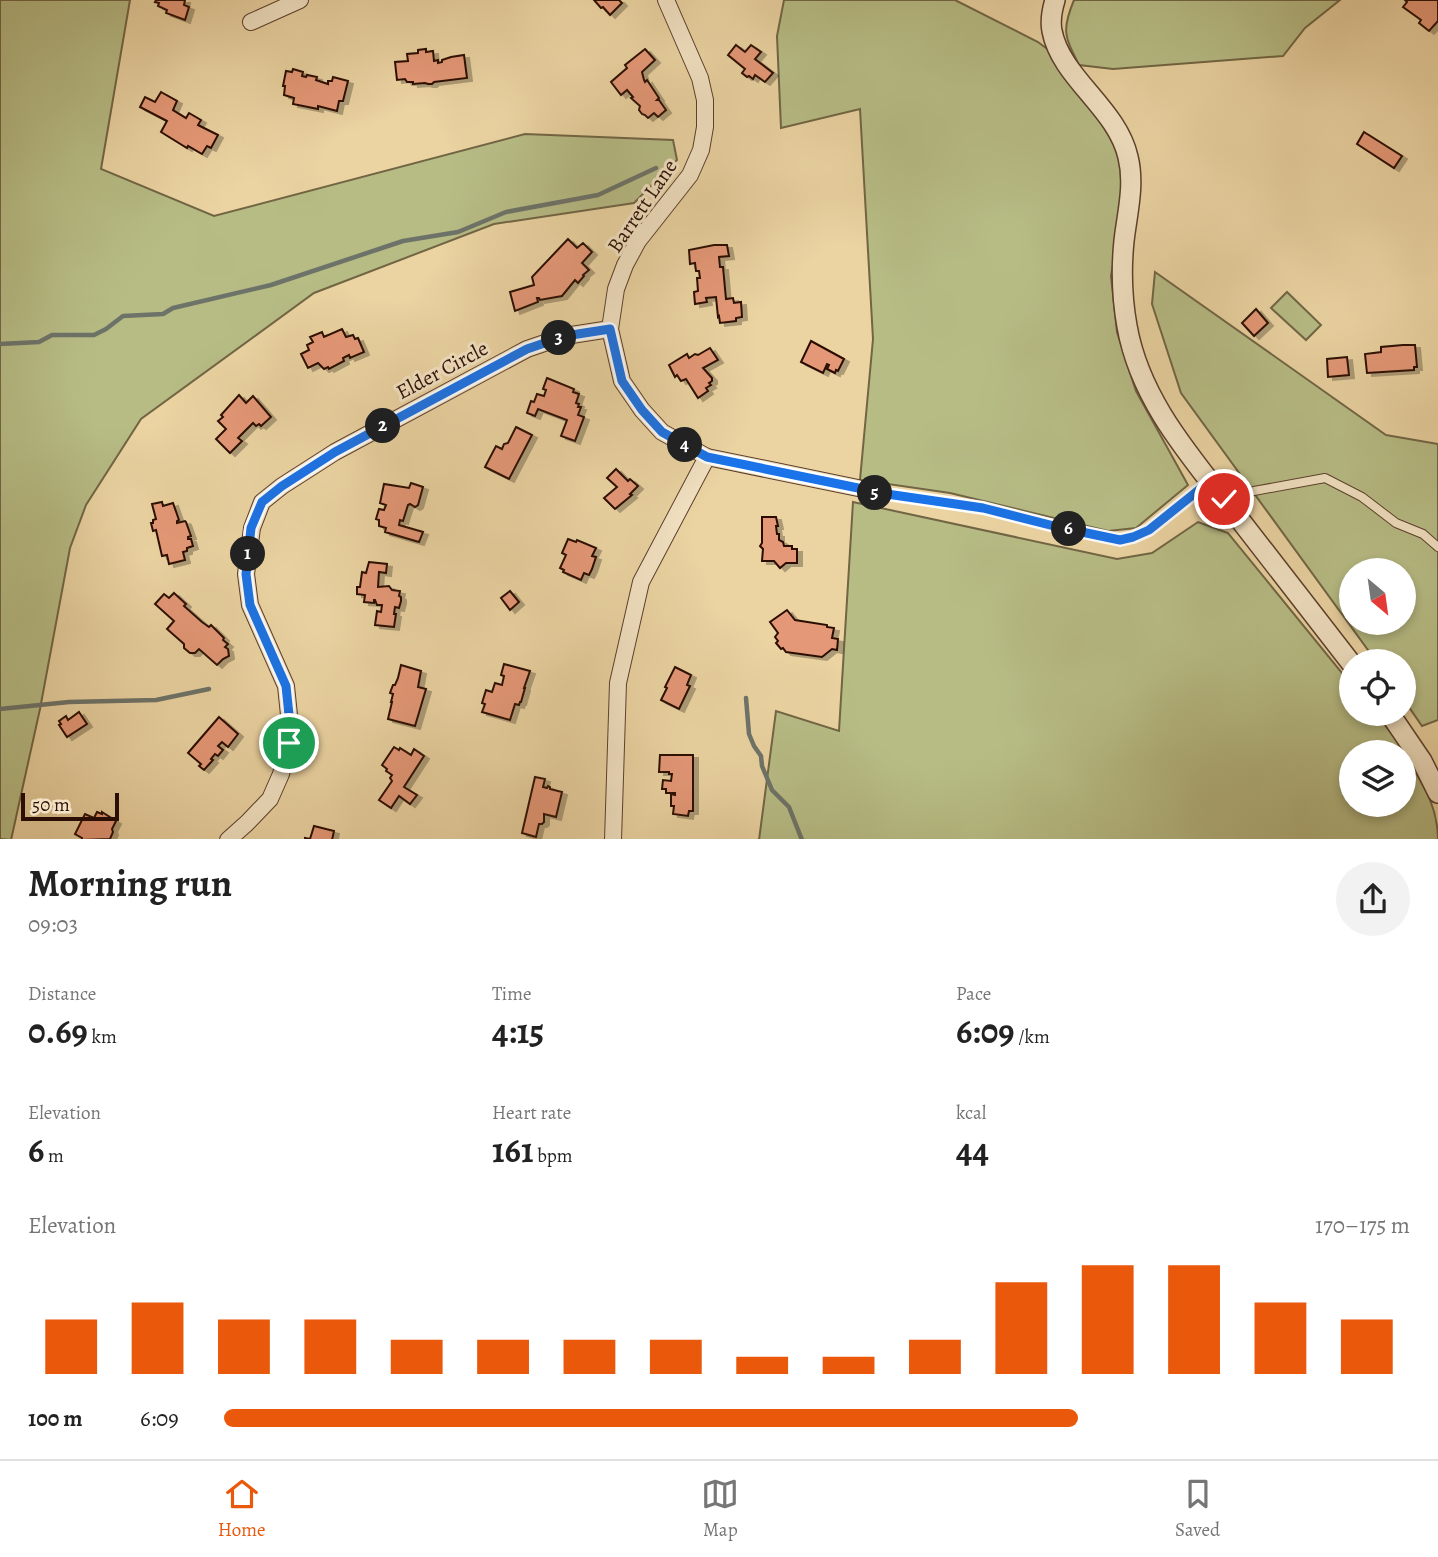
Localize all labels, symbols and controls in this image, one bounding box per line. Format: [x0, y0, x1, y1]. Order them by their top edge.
street label: Barrett Lane [600, 154, 684, 258]
pin: 3 [542, 320, 576, 356]
text: 3 [554, 324, 563, 350]
street label: Elder Circle [391, 334, 493, 406]
pin: 2 [366, 408, 400, 444]
text: 2 [378, 412, 387, 438]
pin: 4 [668, 428, 702, 462]
text: 4 [680, 431, 689, 457]
pin [1194, 469, 1254, 529]
pin: 5 [858, 476, 892, 510]
text: 5 [870, 479, 879, 505]
icon: check [1205, 480, 1243, 518]
pin: 6 [1052, 512, 1086, 546]
text: 6 [1064, 515, 1073, 541]
pin: 1 [230, 536, 266, 572]
text: 1 [244, 540, 251, 566]
north arrow [1339, 558, 1416, 635]
map controls [1339, 558, 1416, 817]
button: locate [1339, 649, 1416, 726]
pin [259, 713, 319, 773]
icon: arrive [270, 724, 308, 762]
button: layers [1339, 740, 1416, 817]
scale bar [21, 790, 119, 822]
text: 50 m [32, 792, 70, 818]
text: Morning run [28, 857, 232, 909]
button: share [1336, 862, 1410, 936]
text: 09:03 [28, 909, 78, 940]
text: Distance [28, 981, 96, 1007]
text: Time [492, 981, 531, 1007]
text: Pace [956, 981, 991, 1007]
text: 0.69 [28, 1007, 88, 1055]
text: 4:15 [492, 1007, 544, 1055]
text: 6:09 [956, 1007, 1015, 1055]
text: km [88, 1024, 117, 1050]
text: /km [1015, 1024, 1050, 1050]
text: Elevation [28, 1100, 101, 1126]
text: Heart rate [492, 1100, 571, 1126]
text: kcal [956, 1100, 986, 1126]
text: 6 [28, 1126, 44, 1174]
text: 161 [492, 1126, 533, 1174]
text: 44 [956, 1126, 989, 1174]
text: m [44, 1143, 64, 1169]
text: bpm [533, 1143, 573, 1169]
text: Elevation [28, 1210, 116, 1241]
text: 170–175 m [1315, 1210, 1410, 1241]
text: 100 m [28, 1403, 83, 1434]
text: 6:09 [140, 1403, 179, 1434]
tab: Home [218, 1475, 266, 1543]
tab: Map [701, 1475, 739, 1543]
tab: Saved [1175, 1475, 1220, 1543]

